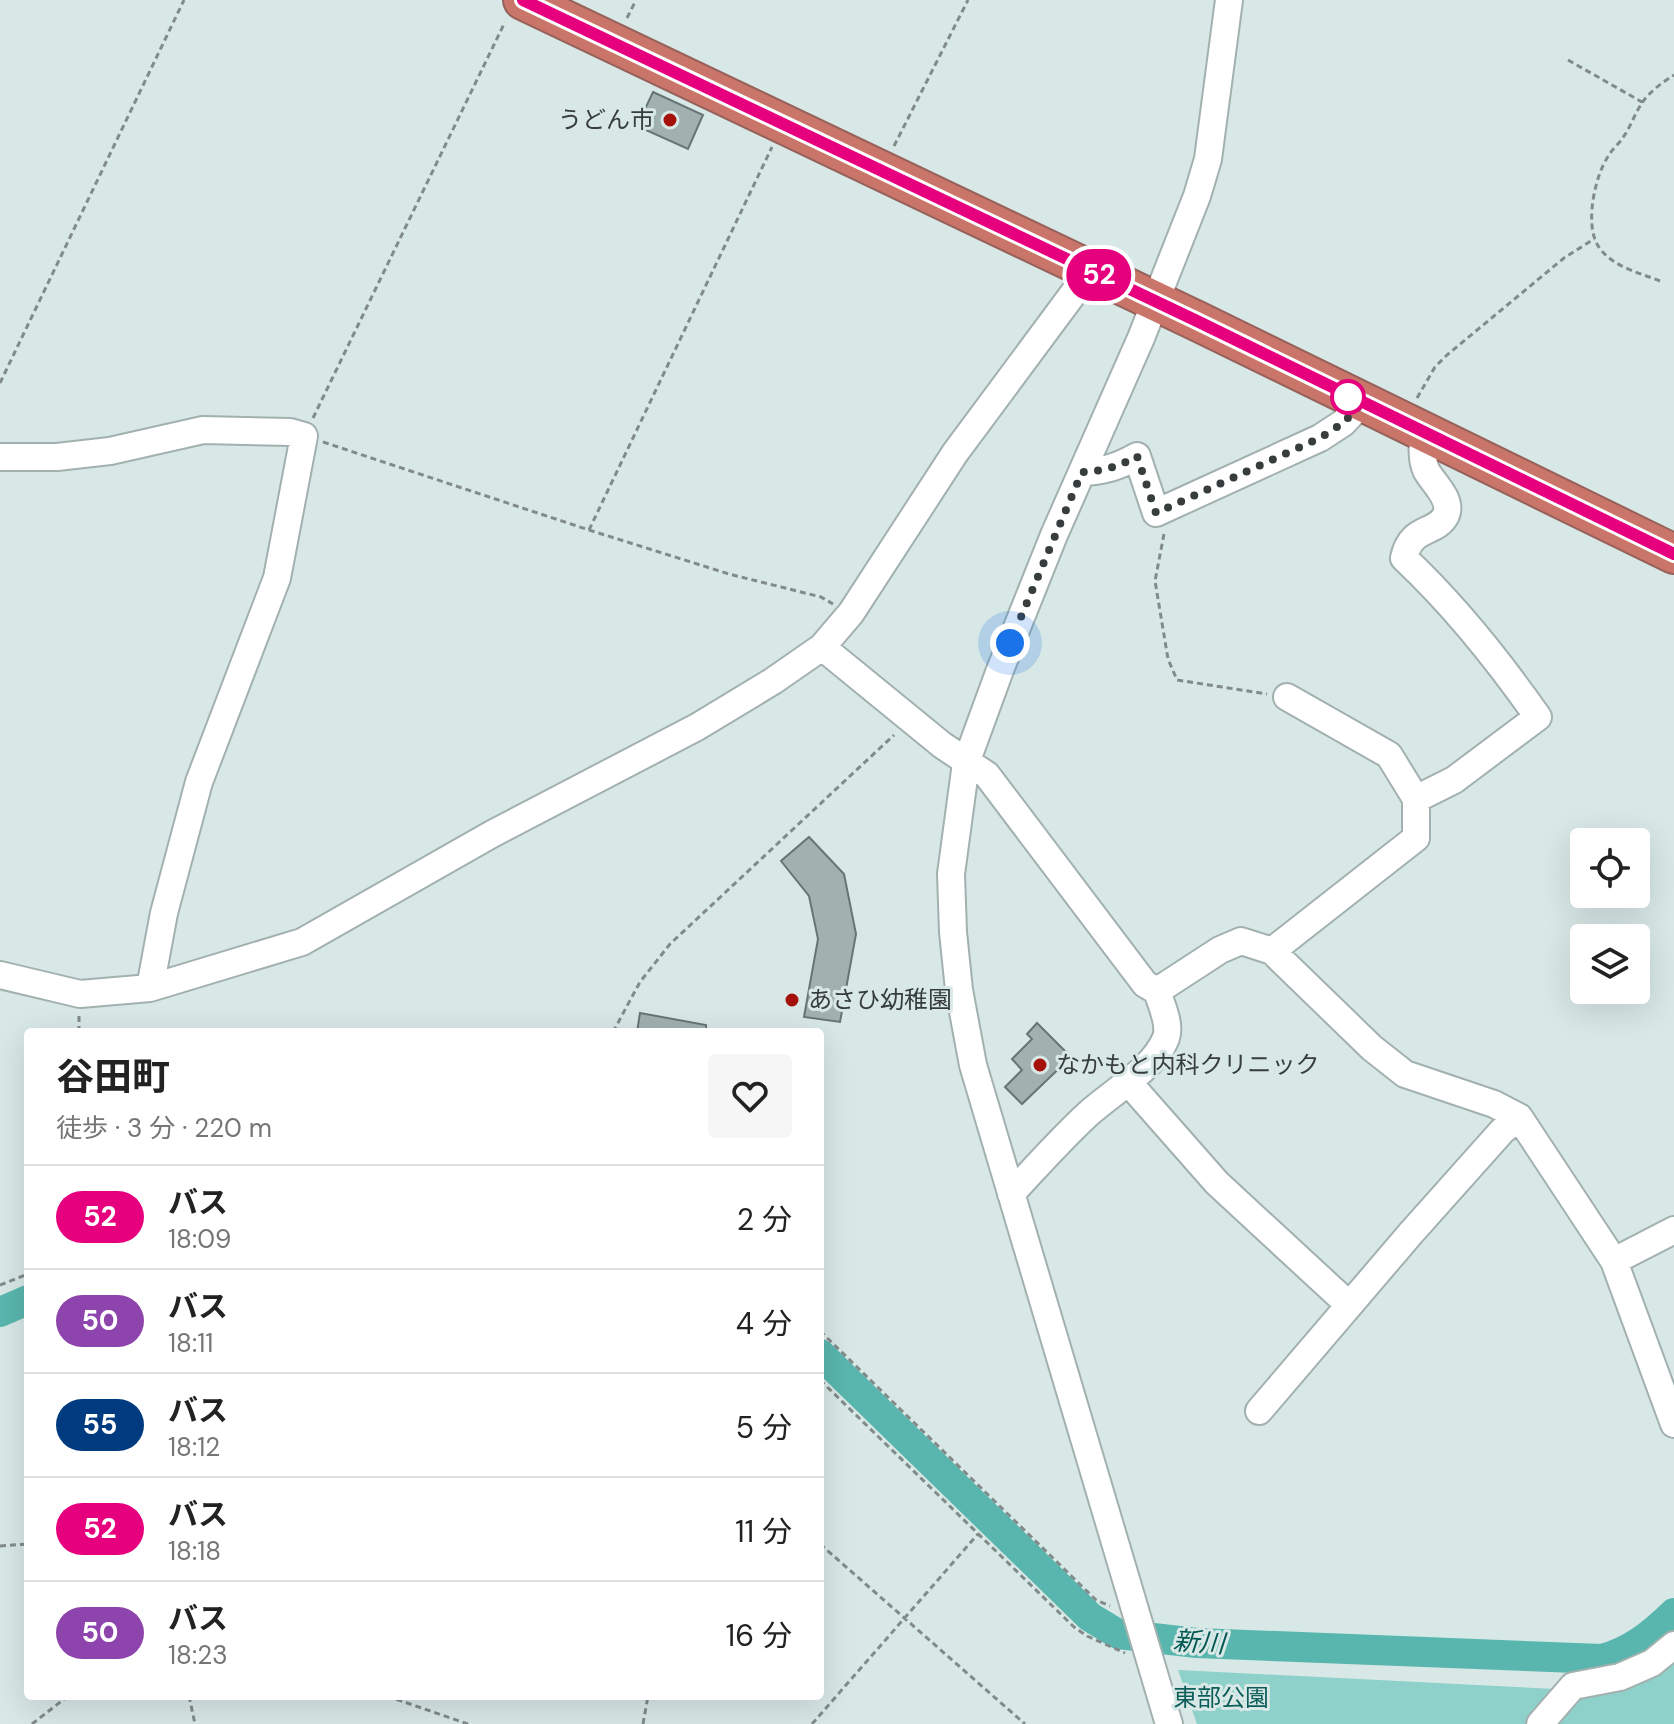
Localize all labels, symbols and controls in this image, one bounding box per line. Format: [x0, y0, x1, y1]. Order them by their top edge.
place label: うどん市 [558, 104, 654, 135]
marker: うどん市 [661, 111, 679, 129]
line badge: 52 [1063, 249, 1135, 301]
text: 52 [1082, 256, 1116, 293]
unlabelled marker [1331, 380, 1365, 414]
your location [990, 623, 1030, 663]
map controls [1570, 828, 1650, 1004]
button: locate [1570, 828, 1650, 908]
button: layers [1570, 924, 1650, 1004]
place label: あさひ幼稚園 [808, 984, 952, 1015]
marker: あさひ幼稚園 [783, 991, 801, 1009]
place label: なかもと内科クリニック [1056, 1049, 1320, 1080]
text: 谷田町 [56, 1052, 170, 1102]
button: heart [708, 1054, 792, 1138]
marker: なかもと内科クリニック [1031, 1056, 1049, 1074]
text: 徒歩 · 3 分 · 220 m [56, 1111, 272, 1145]
text: バス [168, 1183, 228, 1222]
text: 52 [83, 1198, 117, 1235]
text: 2 分 [737, 1200, 792, 1239]
text: 18:09 [168, 1222, 231, 1256]
text: バス [168, 1287, 228, 1326]
text: 50 [81, 1302, 119, 1339]
text: 4 分 [736, 1304, 792, 1343]
text: 18:11 [168, 1326, 213, 1360]
text: バス [168, 1391, 228, 1430]
text: 55 [83, 1406, 117, 1443]
text: 5 分 [736, 1408, 792, 1447]
text: 18:12 [168, 1430, 220, 1464]
text: バス [168, 1495, 228, 1534]
text: 52 [83, 1510, 117, 1547]
text: 11 分 [735, 1512, 792, 1551]
text: 18:18 [168, 1534, 221, 1568]
text: バス [168, 1599, 228, 1638]
text: 50 [81, 1614, 119, 1651]
text: 16 分 [726, 1616, 792, 1655]
water label: 新川 [1172, 1623, 1229, 1661]
text: 18:23 [168, 1638, 228, 1672]
park label: 東部公園 [1173, 1682, 1269, 1713]

